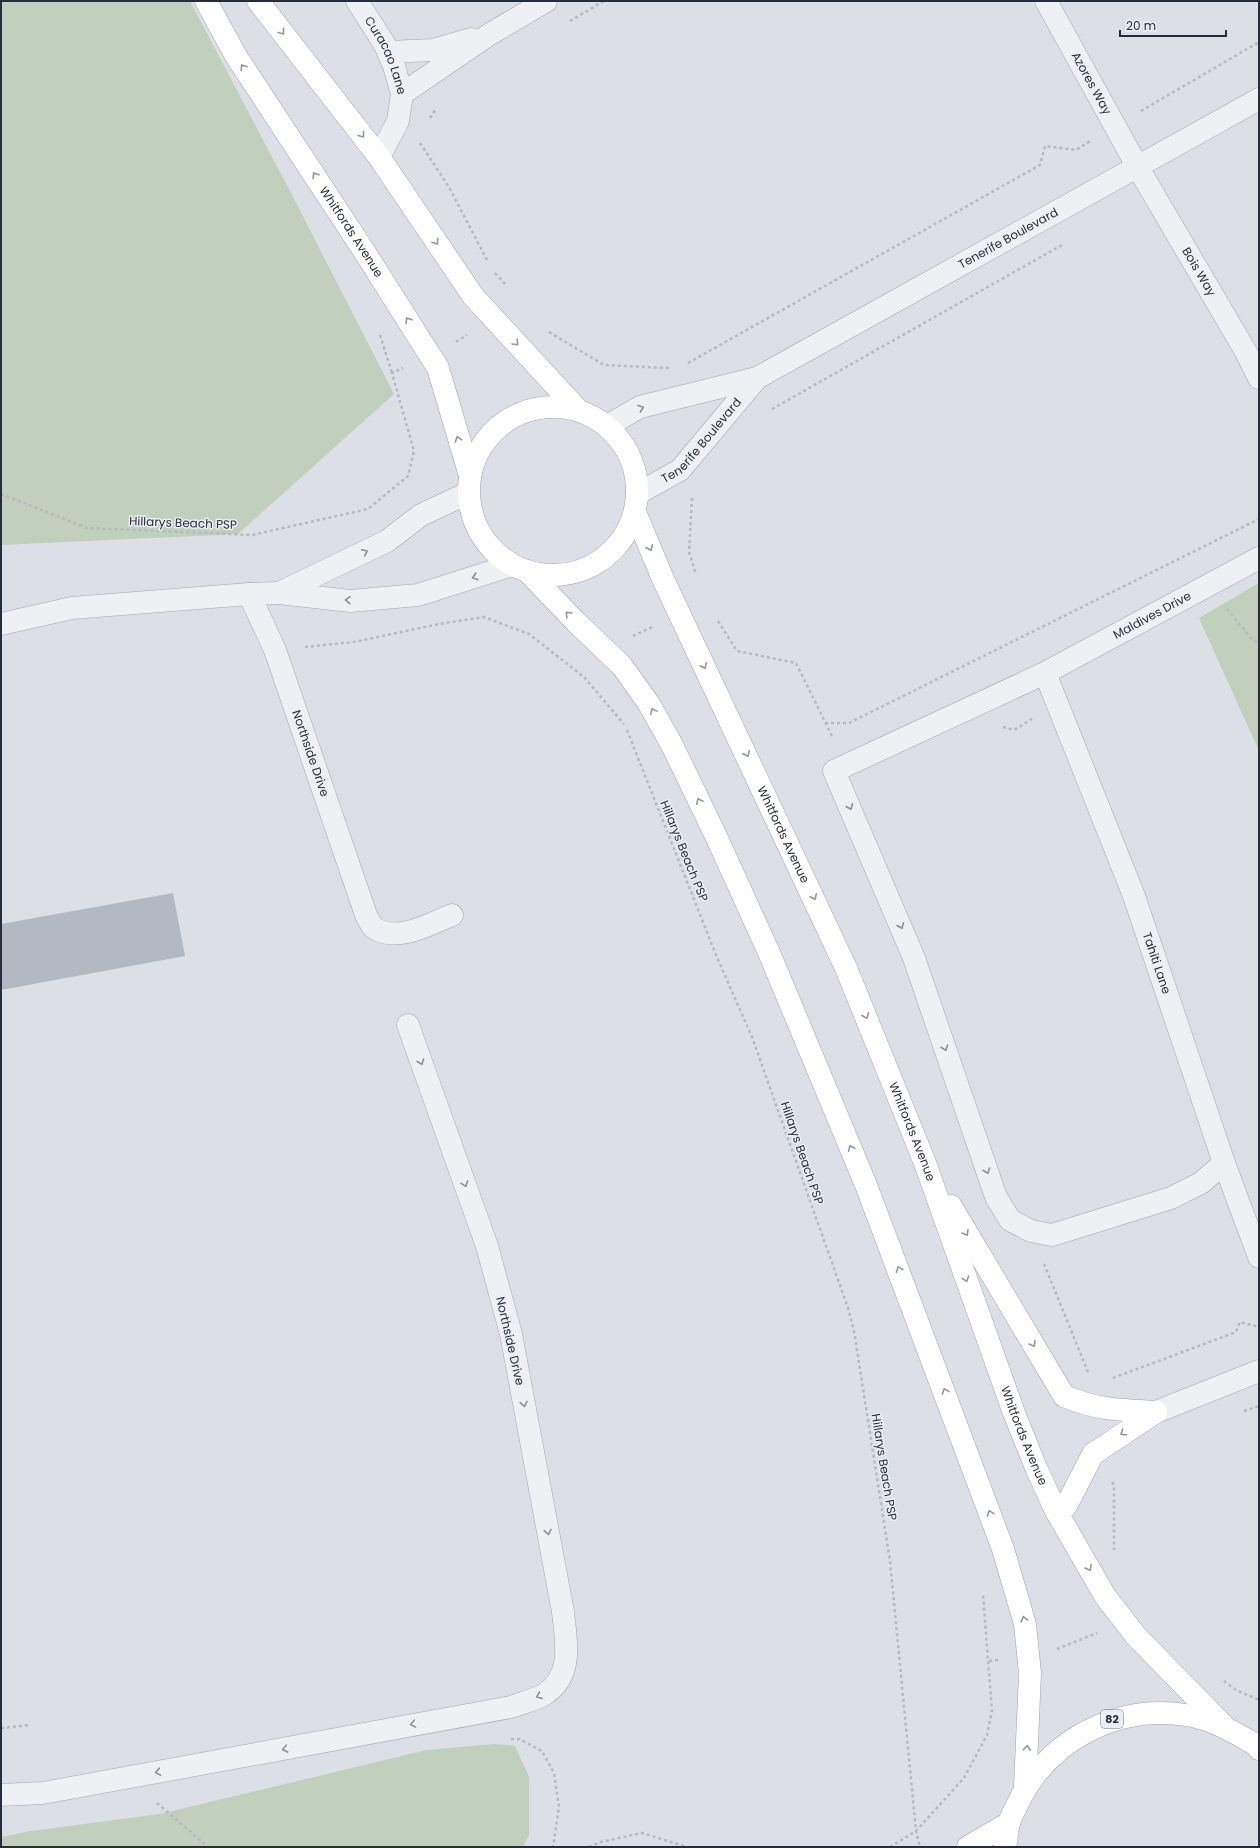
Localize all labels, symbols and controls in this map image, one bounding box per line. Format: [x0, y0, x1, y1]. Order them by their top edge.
scale bar [1120, 12, 1226, 38]
street label: Curacao Lane [361, 13, 411, 96]
text: 20 m [1126, 17, 1156, 34]
one-way arrow [278, 27, 285, 34]
street label: Azores Way [1068, 49, 1116, 118]
one-way arrow [241, 64, 248, 71]
one-way arrow [357, 130, 364, 137]
one-way arrow [313, 173, 320, 180]
street label: Whitfords Avenue [316, 183, 388, 281]
street label: Tenerife Boulevard [955, 203, 1061, 273]
one-way arrow [431, 237, 438, 244]
street label: Bois Way [1178, 244, 1221, 299]
one-way arrow [405, 317, 412, 324]
one-way arrow [511, 338, 519, 346]
street label: Tenerife Boulevard [658, 394, 745, 487]
one-way arrow [638, 404, 645, 413]
one-way arrow [454, 435, 463, 442]
street label: Hillarys Beach PSP [129, 512, 237, 533]
one-way arrow [645, 543, 653, 551]
one-way arrow [361, 548, 368, 556]
one-way arrow [472, 572, 479, 581]
street label: Maldives Drive [1110, 587, 1194, 643]
one-way arrow [345, 596, 351, 605]
one-way arrow [565, 611, 573, 619]
one-way arrow [699, 661, 707, 669]
street label: Northside Drive [288, 707, 334, 799]
one-way arrow [651, 708, 658, 715]
one-way arrow [742, 750, 750, 757]
street label: Whitfords Avenue [753, 783, 814, 886]
one-way arrow [696, 797, 704, 805]
street label: Hillarys Beach PSP [656, 798, 713, 904]
one-way arrow [845, 803, 853, 810]
one-way arrow [809, 893, 817, 900]
one-way arrow [896, 923, 904, 930]
street label: Tahiti Lane [1139, 930, 1175, 996]
one-way arrow [861, 1013, 869, 1020]
one-way arrow [940, 1045, 949, 1052]
one-way arrow [417, 1058, 425, 1065]
street label: Whitfords Avenue [885, 1079, 940, 1183]
street label: Hillarys Beach PSP [777, 1099, 828, 1207]
one-way arrow [848, 1145, 856, 1153]
one-way arrow [982, 1168, 991, 1175]
one-way arrow [460, 1180, 469, 1187]
one-way arrow [962, 1229, 969, 1236]
one-way arrow [895, 1266, 903, 1273]
one-way arrow [962, 1275, 970, 1282]
street label: Northside Drive [492, 1295, 529, 1387]
one-way arrow [1028, 1340, 1035, 1347]
street label: Whitfords Avenue [997, 1384, 1052, 1488]
one-way arrow [941, 1387, 949, 1394]
one-way arrow [519, 1401, 528, 1407]
street label: Hillarys Beach PSP [868, 1412, 901, 1522]
one-way arrow [1120, 1428, 1127, 1436]
one-way arrow [986, 1509, 994, 1516]
one-way arrow [543, 1529, 551, 1535]
one-way arrow [1084, 1564, 1091, 1571]
one-way arrow [1020, 1616, 1028, 1622]
one-way arrow [536, 1691, 543, 1699]
road number: 82 [1101, 1710, 1123, 1728]
one-way arrow [410, 1720, 416, 1728]
one-way arrow [282, 1744, 288, 1752]
one-way arrow [1023, 1745, 1032, 1751]
one-way arrow [154, 1768, 161, 1776]

